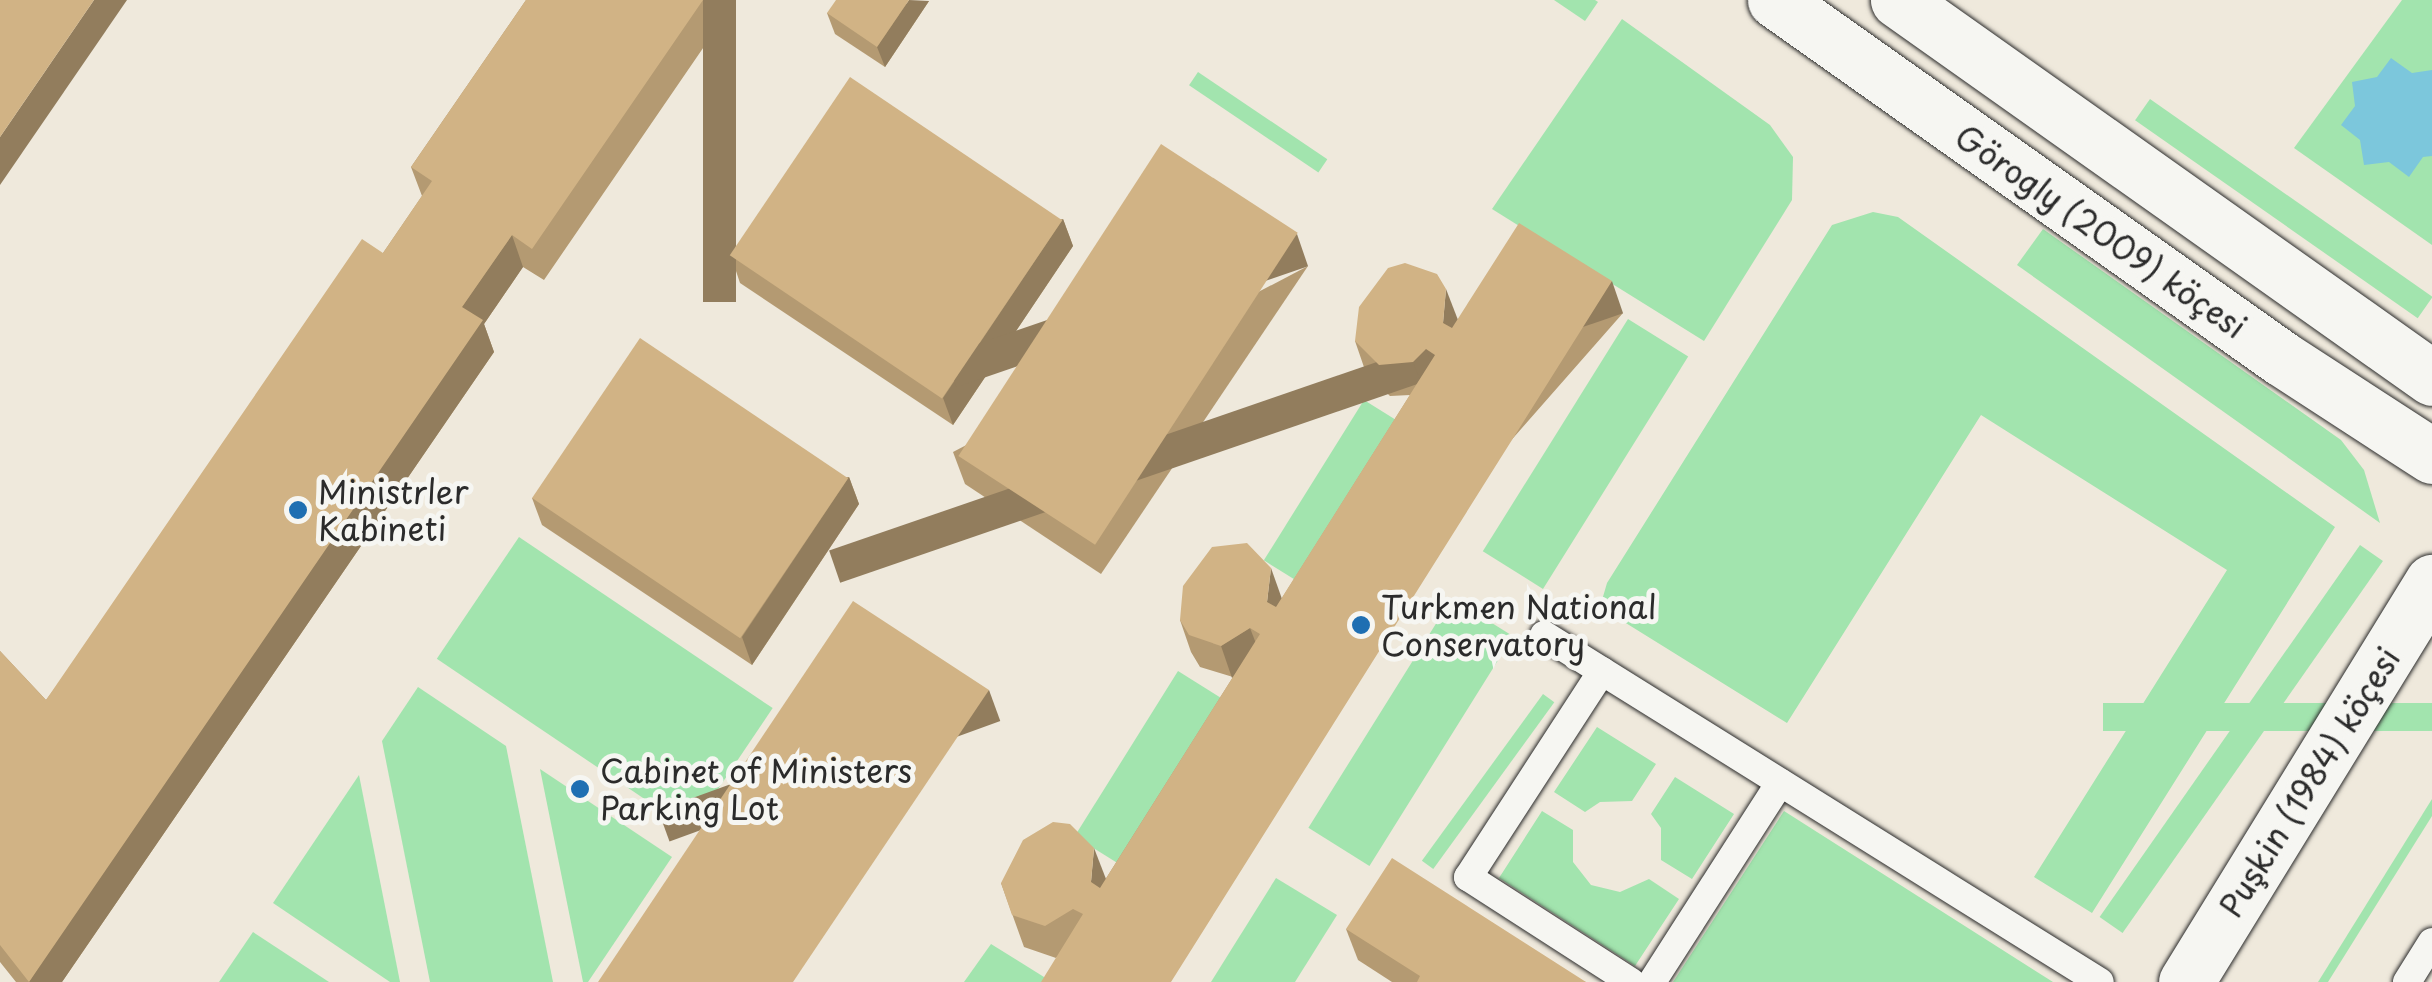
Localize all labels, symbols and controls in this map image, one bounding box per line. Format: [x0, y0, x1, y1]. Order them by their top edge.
street label: Görogly (2009) köçesi [1948, 116, 2254, 346]
place label: Ministrler Kabineti [318, 473, 469, 548]
marker: Ministrler Kabineti [287, 499, 309, 521]
place label: Turkmen National Conservatory [1381, 588, 1659, 663]
marker: Turkmen National Conservatory [1350, 614, 1372, 636]
street label: Puşkin (1984) köçesi [2210, 640, 2408, 924]
place label: Cabinet of Ministers Parking Lot [600, 752, 914, 827]
marker: Cabinet of Ministers Parking Lot [569, 778, 591, 800]

